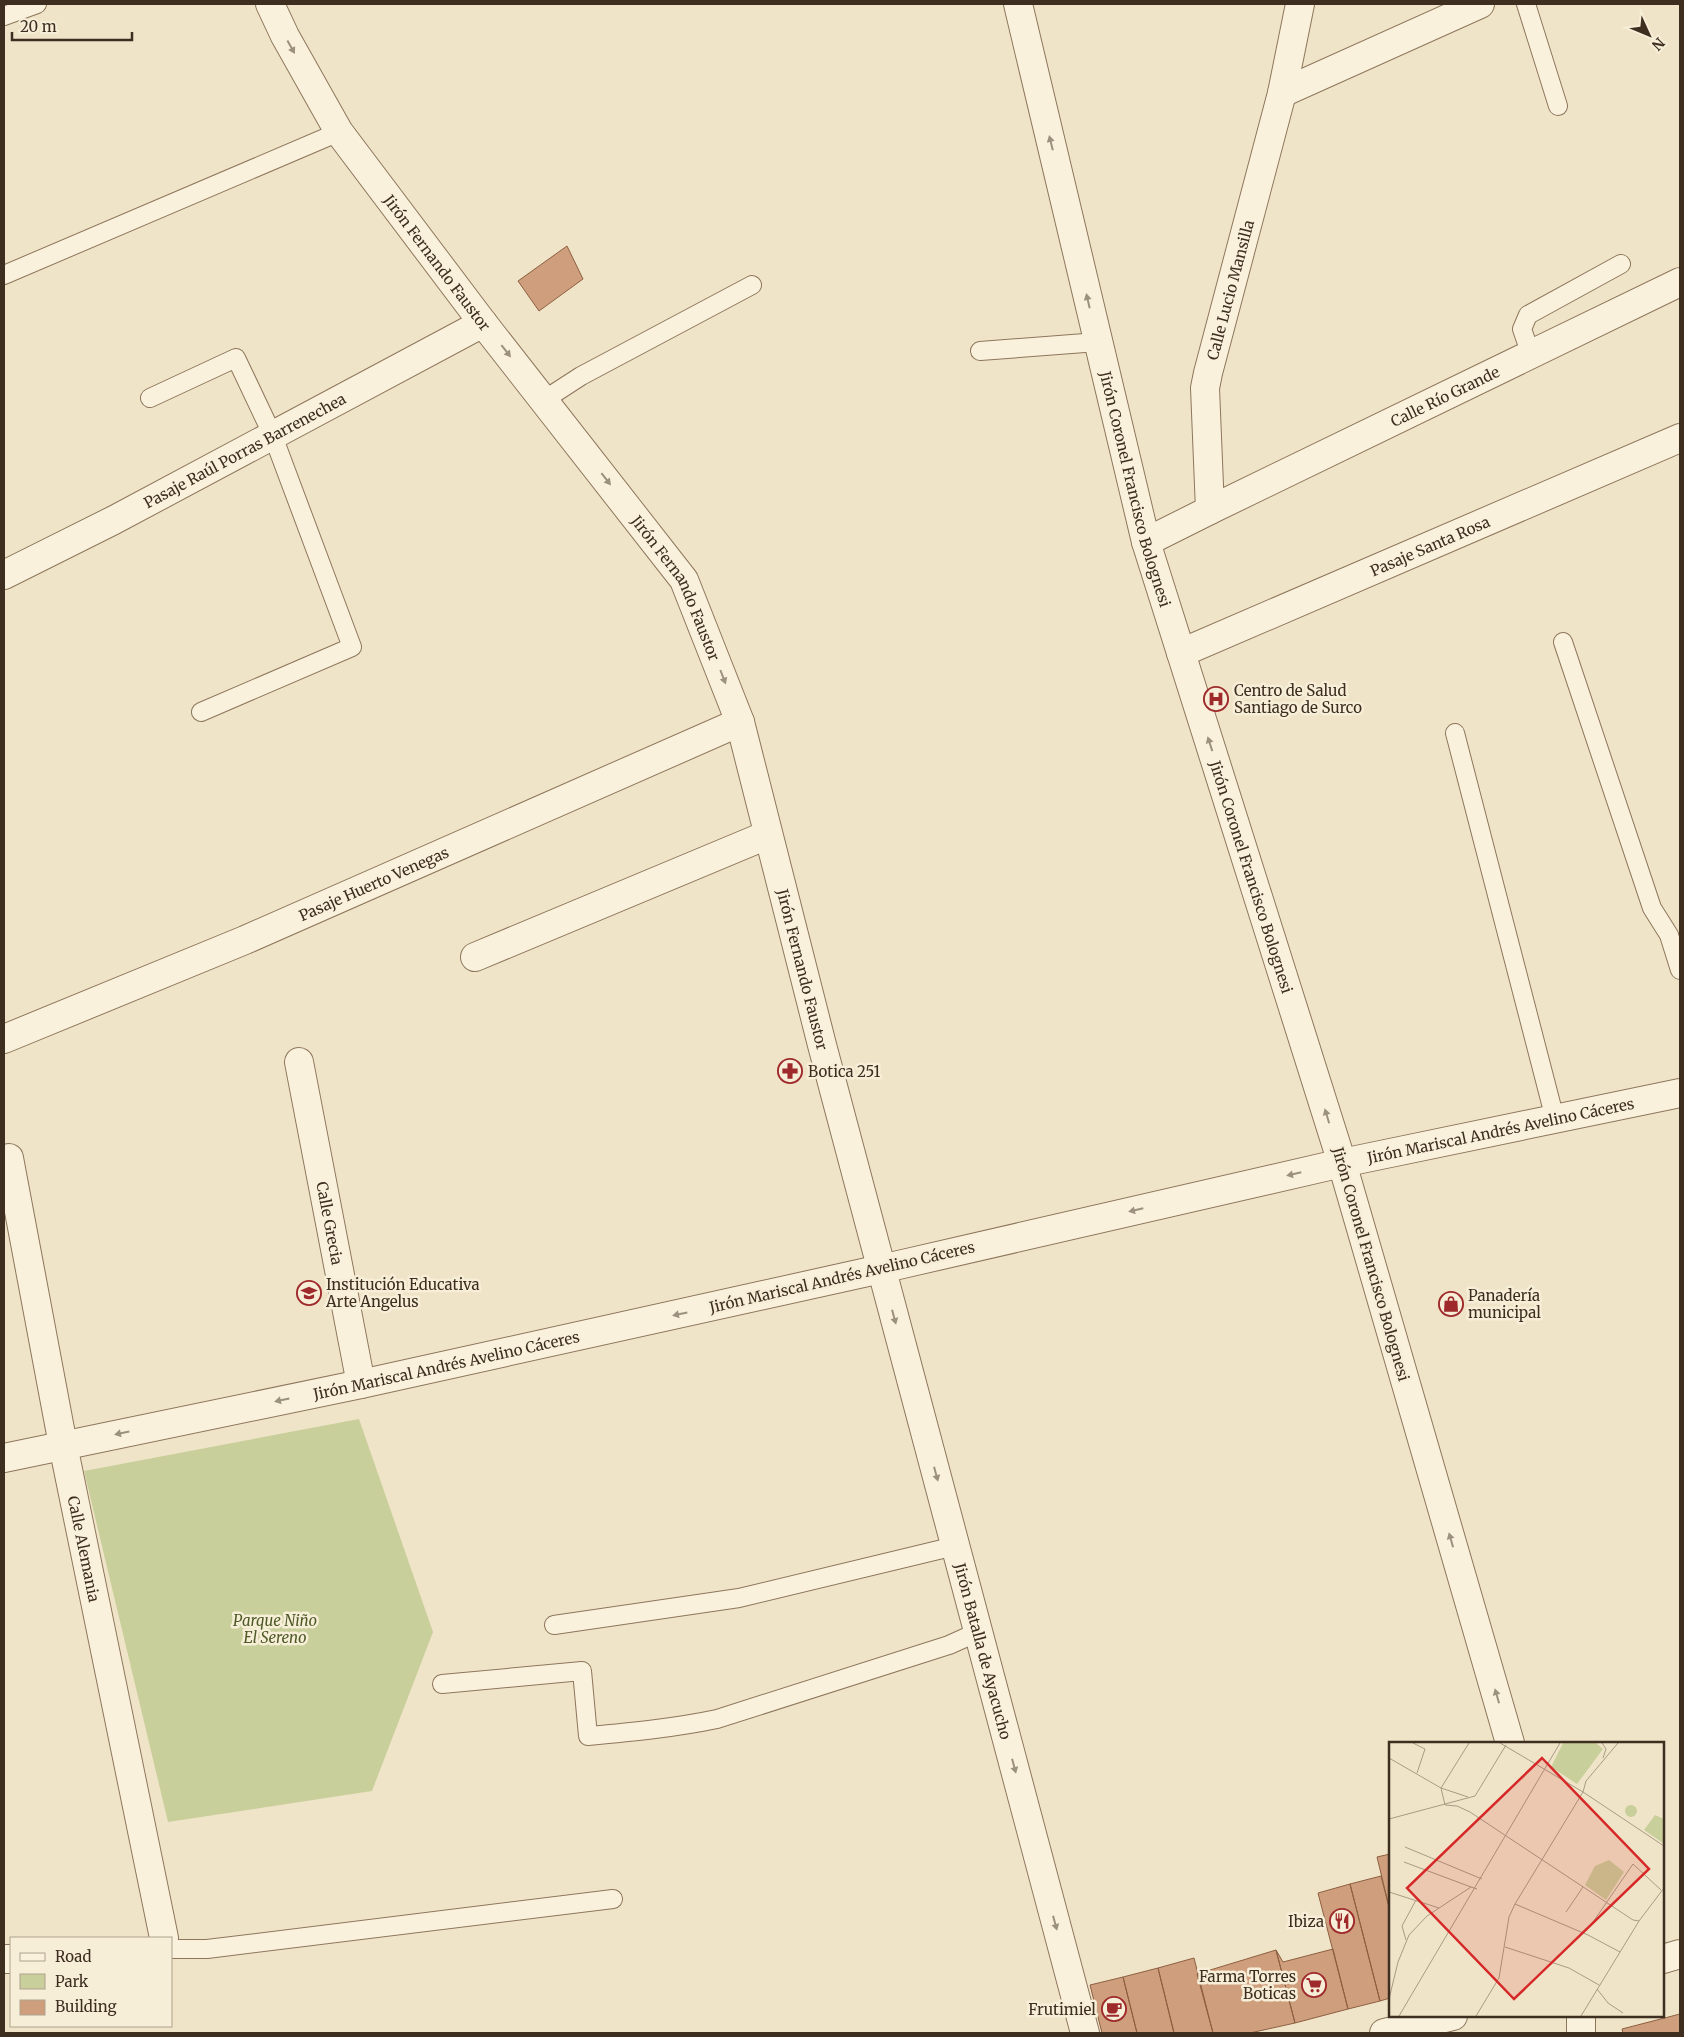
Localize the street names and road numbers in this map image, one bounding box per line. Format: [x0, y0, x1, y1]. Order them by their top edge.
street label: Jirón Fernando Faustor [379, 190, 495, 335]
street label: Calle Lucio Mansilla [1202, 218, 1258, 362]
street label: Calle Río Grande [1387, 362, 1502, 431]
street label: Jirón Coronel Francisco Bolognesi [1096, 368, 1175, 609]
street label: Pasaje Raúl Porras Barrenechea [140, 389, 349, 512]
street label: Jirón Fernando Faustor [627, 511, 724, 664]
street label: Pasaje Santa Rosa [1367, 512, 1493, 580]
street label: Jirón Coronel Francisco Bolognesi [1206, 757, 1297, 995]
street label: Pasaje Huerto Venegas [296, 842, 451, 925]
street label: Jirón Fernando Faustor [773, 886, 832, 1052]
street label: Jirón Mariscal Andrés Avelino Cáceres [1364, 1093, 1636, 1167]
street label: Jirón Coronel Francisco Bolognesi [1328, 1144, 1414, 1383]
street label: Calle Grecia [313, 1180, 347, 1266]
street label: Jirón Mariscal Andrés Avelino Cáceres [706, 1237, 977, 1317]
street label: Jirón Mariscal Andrés Avelino Cáceres [310, 1326, 581, 1403]
street label: Calle Alemania [64, 1494, 104, 1604]
street label: Jirón Batalla de Ayacucho [950, 1560, 1016, 1742]

